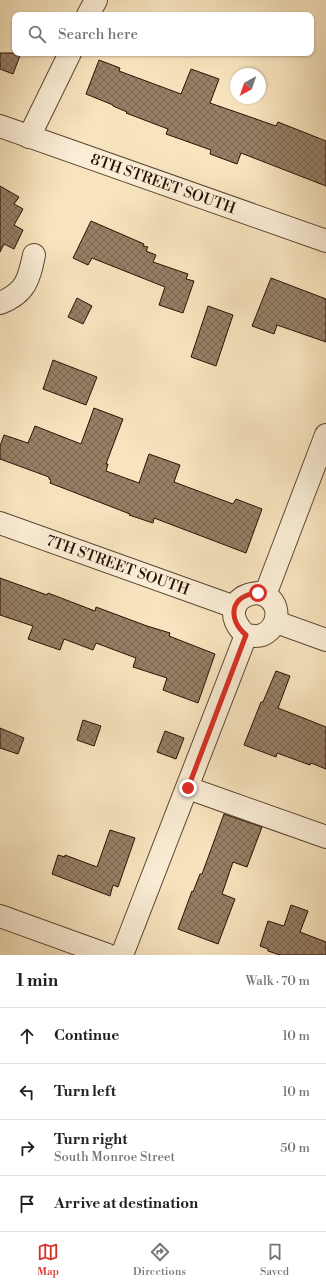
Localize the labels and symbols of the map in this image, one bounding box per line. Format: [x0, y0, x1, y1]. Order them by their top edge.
north arrow [230, 68, 266, 104]
street label: 8TH STREET SOUTH [88, 150, 238, 218]
street label: 7TH STREET SOUTH [43, 531, 192, 600]
route start [249, 584, 267, 602]
route end [179, 779, 197, 797]

